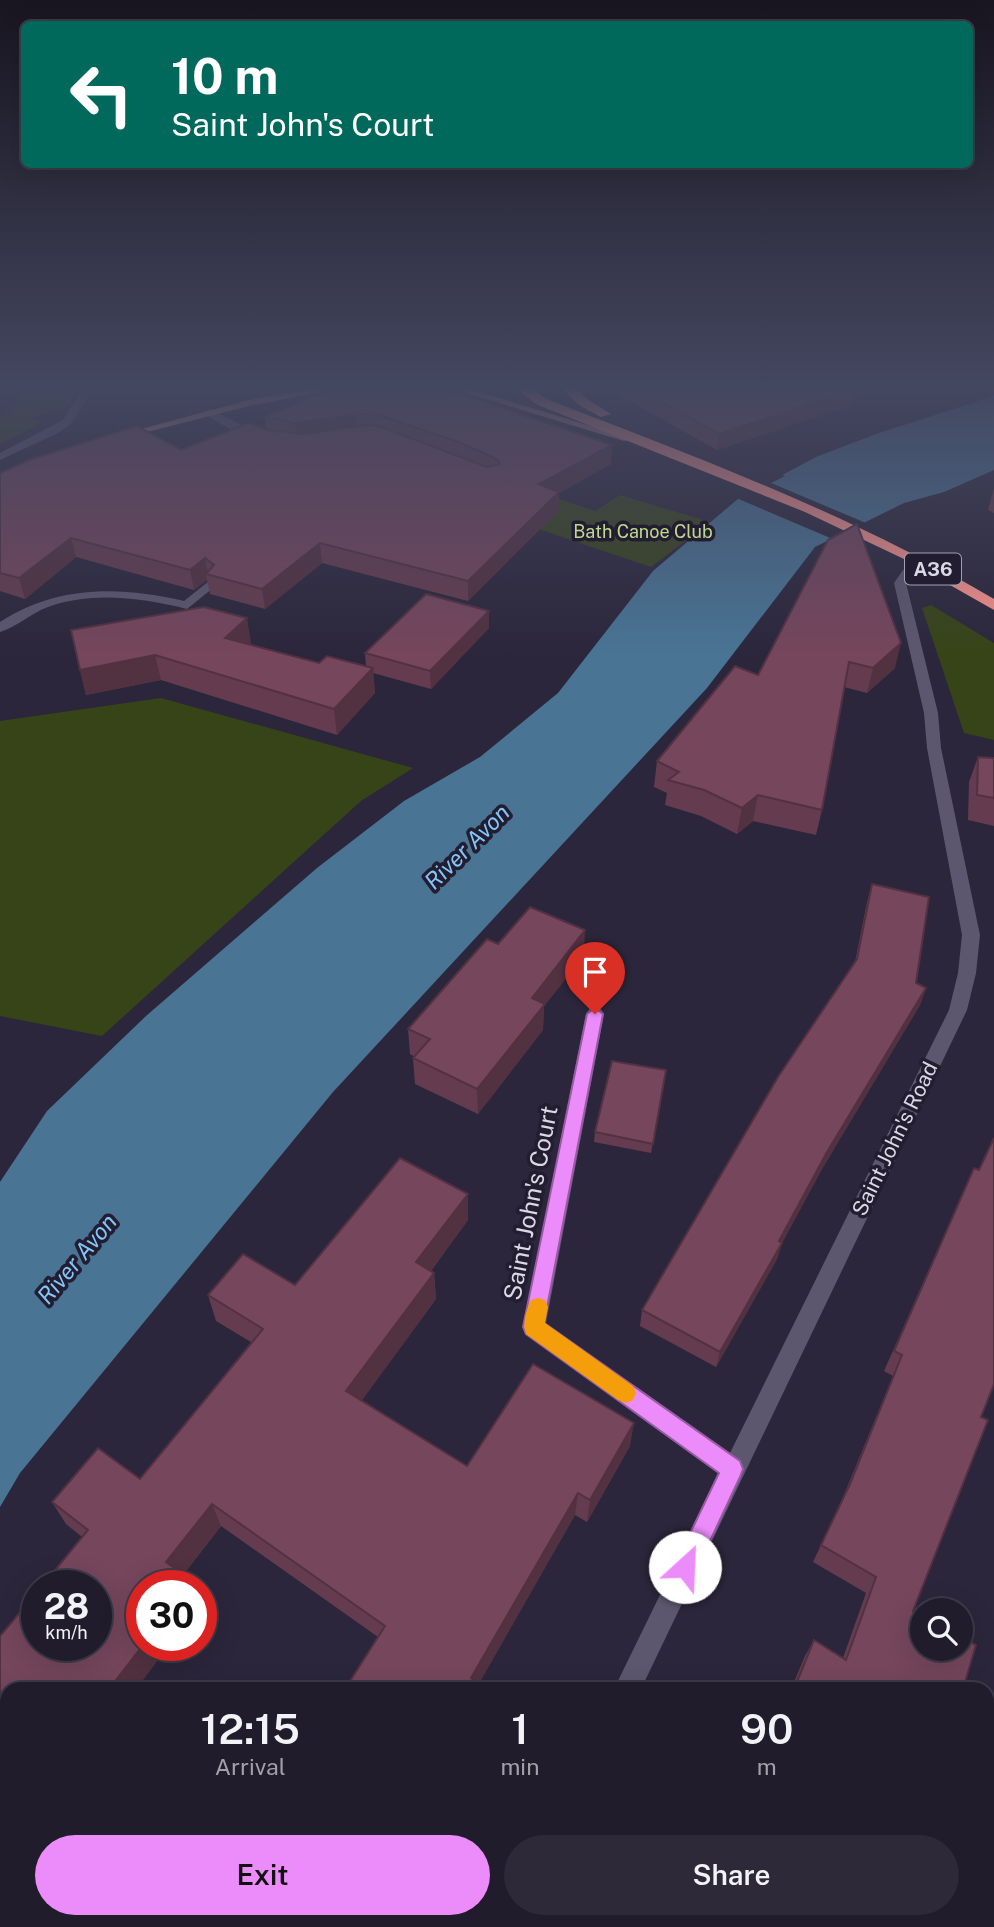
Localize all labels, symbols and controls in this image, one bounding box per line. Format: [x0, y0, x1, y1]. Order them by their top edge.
text: 10 m [171, 47, 278, 105]
icon: left [56, 49, 147, 140]
text: Saint John's Court [171, 106, 435, 143]
park label: Bath Canoe Club [573, 521, 713, 542]
road number: A36 [905, 554, 961, 584]
water label: River Avon [419, 799, 515, 895]
pin [565, 942, 625, 1014]
icon: arrive [576, 953, 614, 991]
street label: Saint John's Road [846, 1058, 943, 1220]
street label: Saint John's Court [497, 1103, 563, 1303]
water label: River Avon [31, 1208, 122, 1309]
position arrow [648, 1530, 722, 1604]
speed limit sign: 30 [126, 1570, 217, 1661]
text: 28 [44, 1586, 89, 1627]
map controls [910, 1598, 973, 1661]
button: search [910, 1598, 973, 1661]
text: km/h [45, 1622, 88, 1643]
text: 12:15 [201, 1704, 300, 1753]
text: 1 [511, 1704, 529, 1753]
text: 90 [740, 1704, 793, 1753]
text: Arrival [215, 1753, 286, 1780]
text: min [500, 1753, 539, 1780]
text: m [757, 1753, 777, 1780]
button: Exit [35, 1835, 490, 1915]
button: Share [504, 1835, 959, 1915]

